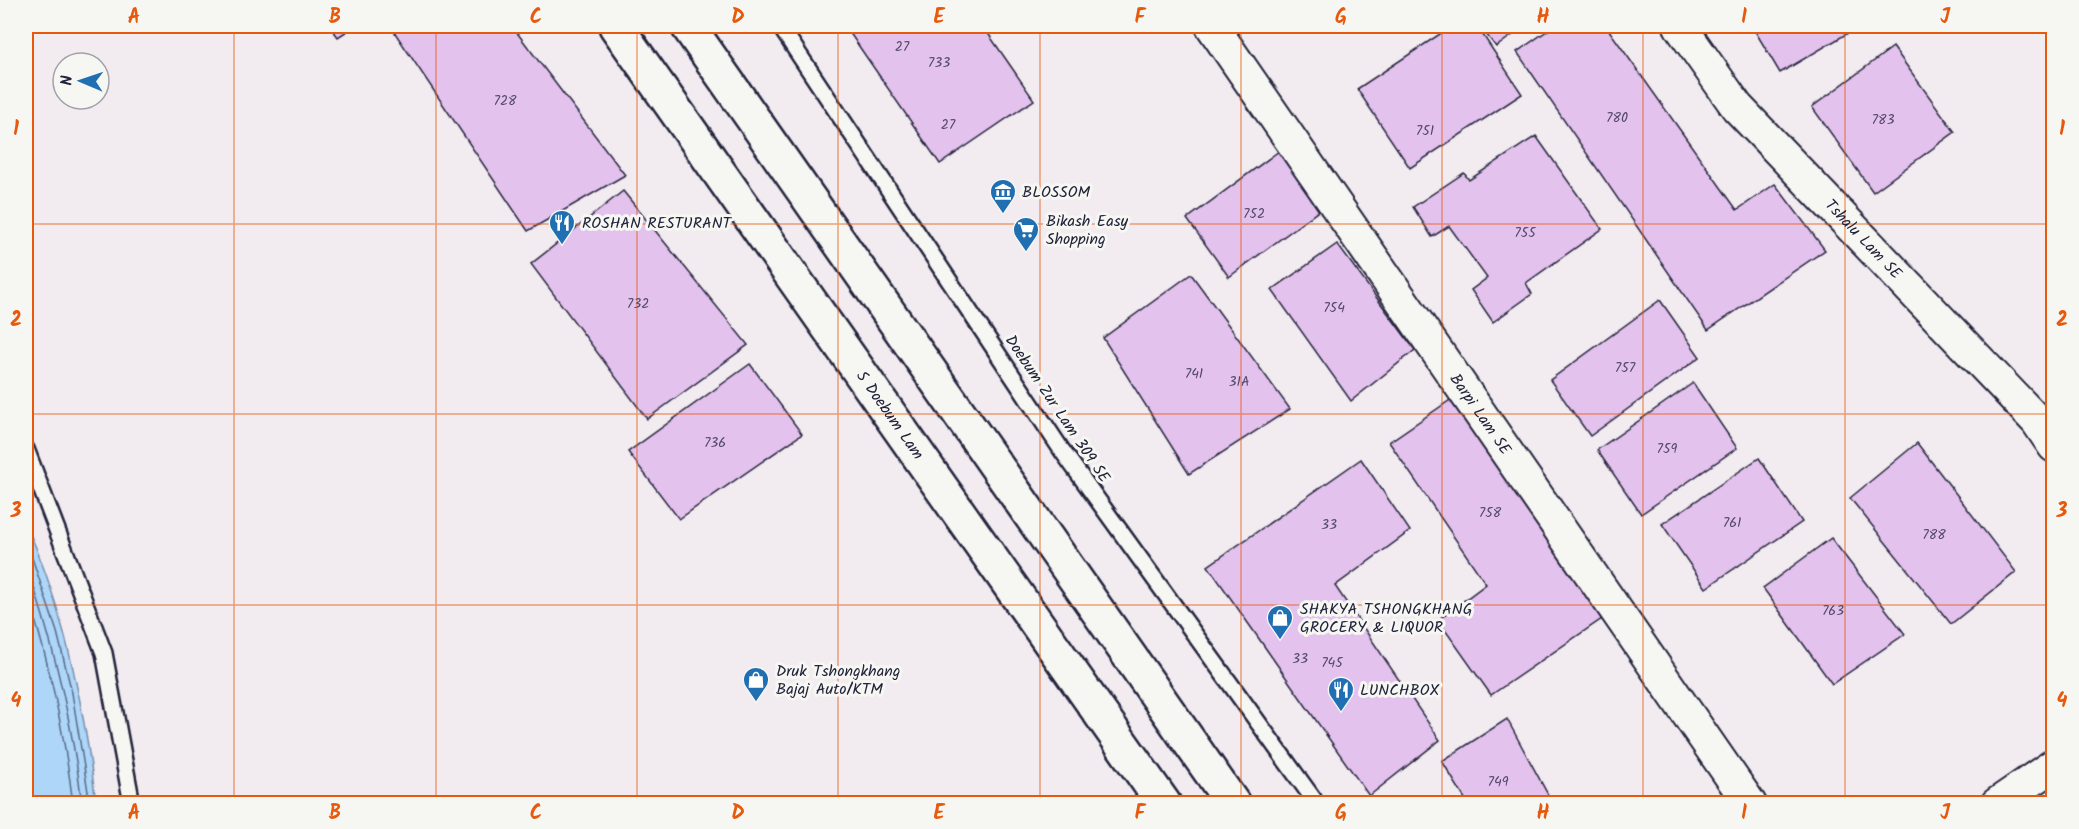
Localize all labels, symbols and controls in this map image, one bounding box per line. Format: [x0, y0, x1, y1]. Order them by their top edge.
text: A [128, 2, 140, 34]
text: B [329, 2, 341, 34]
text: C [530, 2, 542, 34]
text: D [731, 2, 745, 34]
text: E [933, 2, 945, 34]
text: F [1135, 2, 1147, 34]
text: G [1335, 2, 1347, 34]
text: H [1536, 2, 1550, 34]
text: I [1741, 2, 1747, 34]
text: J [1940, 2, 1951, 34]
house number: 27 [895, 36, 910, 58]
north arrow [51, 51, 111, 111]
house number: 733 [928, 52, 950, 74]
text: N [55, 75, 80, 86]
house number: 728 [493, 90, 517, 112]
house number: 780 [1606, 107, 1628, 129]
house number: 783 [1872, 109, 1894, 131]
text: 1 [13, 114, 19, 146]
house number: 27 [941, 114, 956, 136]
text: 1 [2059, 114, 2065, 146]
house number: 751 [1416, 120, 1434, 142]
museum icon: BLOSSOM [988, 177, 1018, 215]
place label: BLOSSOM [1022, 180, 1091, 205]
street label: Tshalu Lam SE [1819, 193, 1908, 286]
house number: 752 [1243, 203, 1265, 225]
restaurant icon: ROSHAN RESTURANT [547, 208, 577, 246]
place label: Bikash Easy Shopping [1046, 209, 1128, 252]
place label: ROSHAN RESTURANT [582, 211, 733, 236]
supermarket icon: Bikash Easy Shopping [1011, 215, 1041, 253]
house number: 755 [1514, 222, 1537, 244]
house number: 732 [627, 293, 649, 315]
house number: 754 [1323, 297, 1345, 319]
text: 2 [10, 305, 22, 337]
text: 2 [2056, 305, 2068, 337]
street label: Doebum Zur Lam 309 SE [998, 330, 1116, 489]
house number: 757 [1615, 357, 1636, 379]
house number: 741 [1185, 363, 1203, 385]
street label: S Doebum Lam [850, 365, 930, 465]
street label: Barpi Lam SE [1443, 368, 1518, 461]
house number: 31A [1229, 371, 1249, 393]
house number: 736 [704, 432, 726, 454]
house number: 759 [1657, 438, 1678, 460]
text: 3 [10, 496, 22, 528]
text: 3 [2056, 496, 2068, 528]
house number: 758 [1479, 502, 1502, 524]
house number: 761 [1723, 512, 1741, 534]
house number: 33 [1321, 514, 1337, 536]
house number: 788 [1922, 524, 1946, 546]
place label: SHAKYA TSHONGKHANG GROCERY & LIQUOR [1300, 597, 1472, 640]
house number: 763 [1822, 600, 1844, 622]
shop icon: SHAKYA TSHONGKHANG GROCERY & LIQUOR [1265, 603, 1295, 641]
house number: 33 [1292, 648, 1308, 670]
house number: 745 [1321, 652, 1344, 674]
place label: Druk Tshongkhang Bajaj Auto/KTM [776, 659, 900, 702]
shop icon: Druk Tshongkhang Bajaj Auto/KTM [741, 665, 771, 703]
restaurant icon: LUNCHBOX [1326, 675, 1356, 713]
place label: LUNCHBOX [1360, 678, 1440, 703]
text: 4 [11, 686, 22, 718]
text: 4 [2057, 686, 2068, 718]
house number: 749 [1488, 771, 1509, 793]
text: A [128, 798, 140, 829]
text: B [329, 798, 341, 829]
text: C [530, 798, 542, 829]
text: D [731, 798, 745, 829]
text: E [933, 798, 945, 829]
text: F [1135, 798, 1147, 829]
text: G [1335, 798, 1347, 829]
text: H [1536, 798, 1550, 829]
text: I [1741, 798, 1747, 829]
text: J [1940, 798, 1951, 829]

